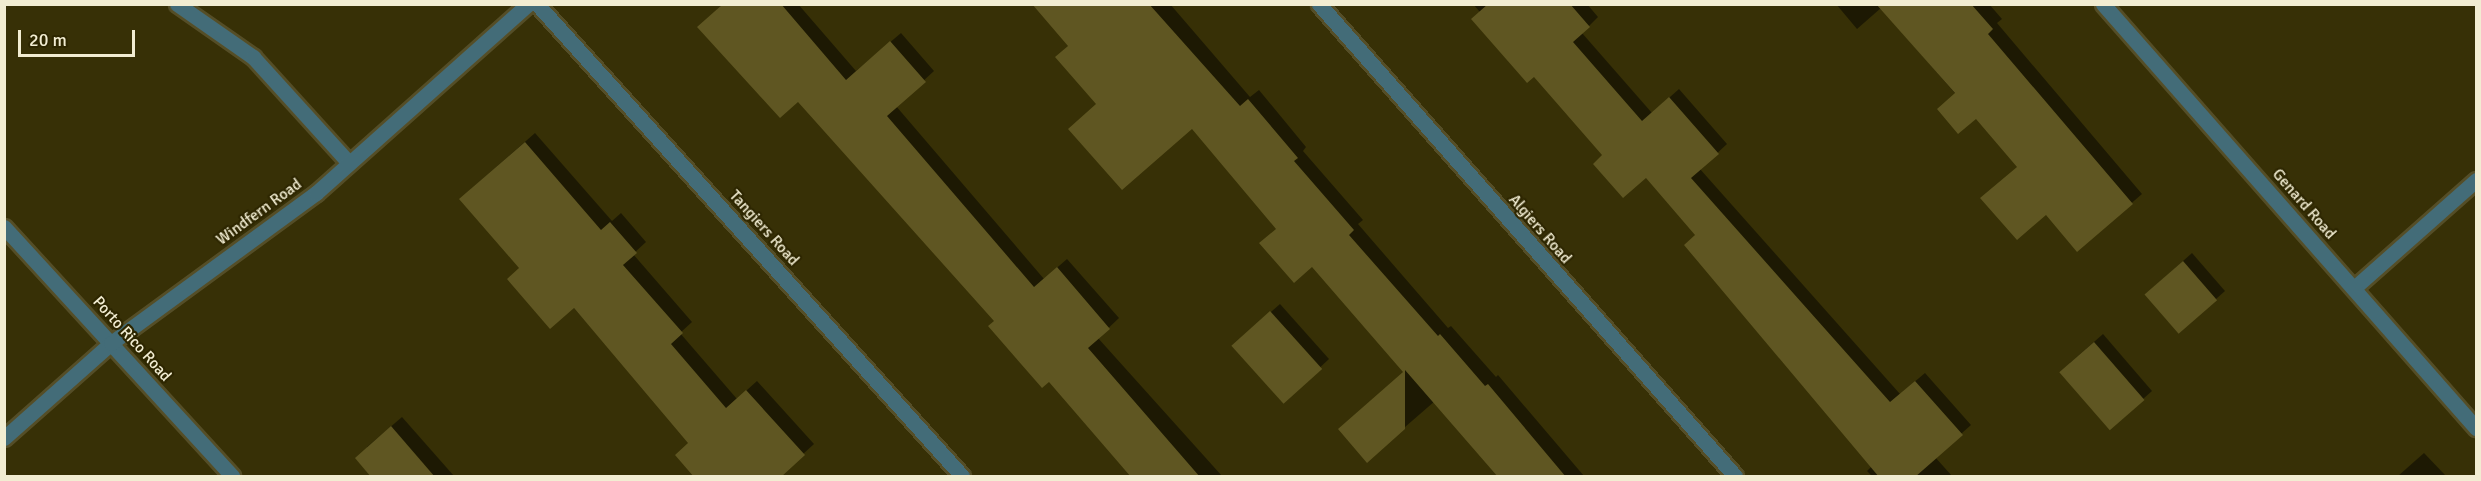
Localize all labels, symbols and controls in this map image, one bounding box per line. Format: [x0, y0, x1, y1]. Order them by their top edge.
scale bar [21, 18, 138, 56]
text: 20 m [29, 29, 67, 51]
street label: Genard Road [2268, 165, 2340, 243]
street label: Windfern Road [213, 175, 305, 249]
street label: Tangiers Road [725, 186, 803, 270]
street label: Algiers Road [1505, 190, 1575, 268]
street label: Porto Rico Road [89, 292, 175, 386]

